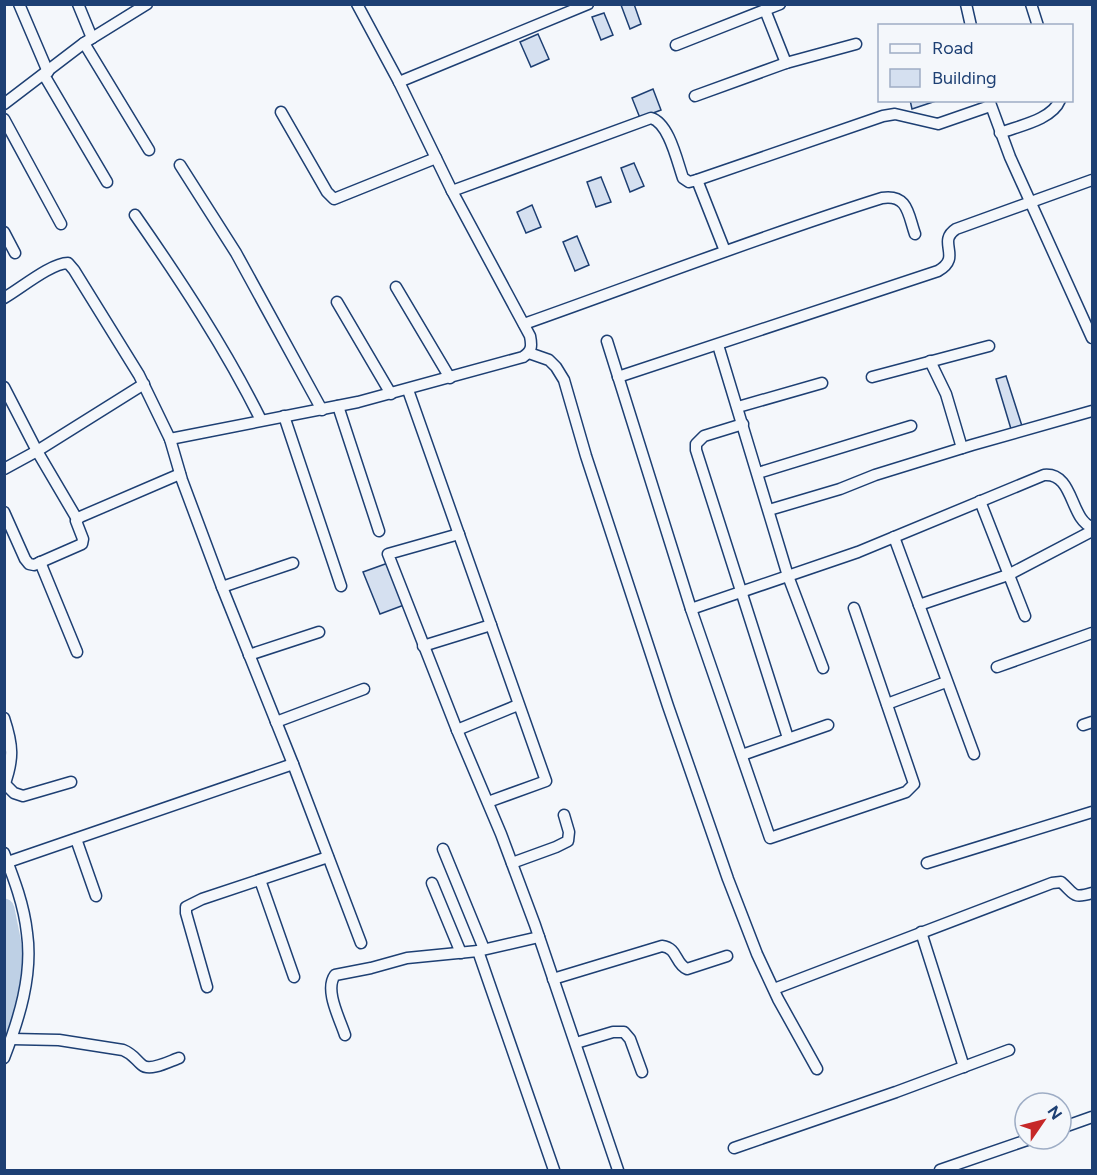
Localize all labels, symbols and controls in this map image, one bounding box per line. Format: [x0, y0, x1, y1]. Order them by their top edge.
legend [878, 24, 1073, 102]
text: Road [932, 37, 973, 59]
text: Building [932, 67, 997, 89]
north arrow [1013, 1091, 1073, 1151]
text: N [1044, 1102, 1066, 1123]

